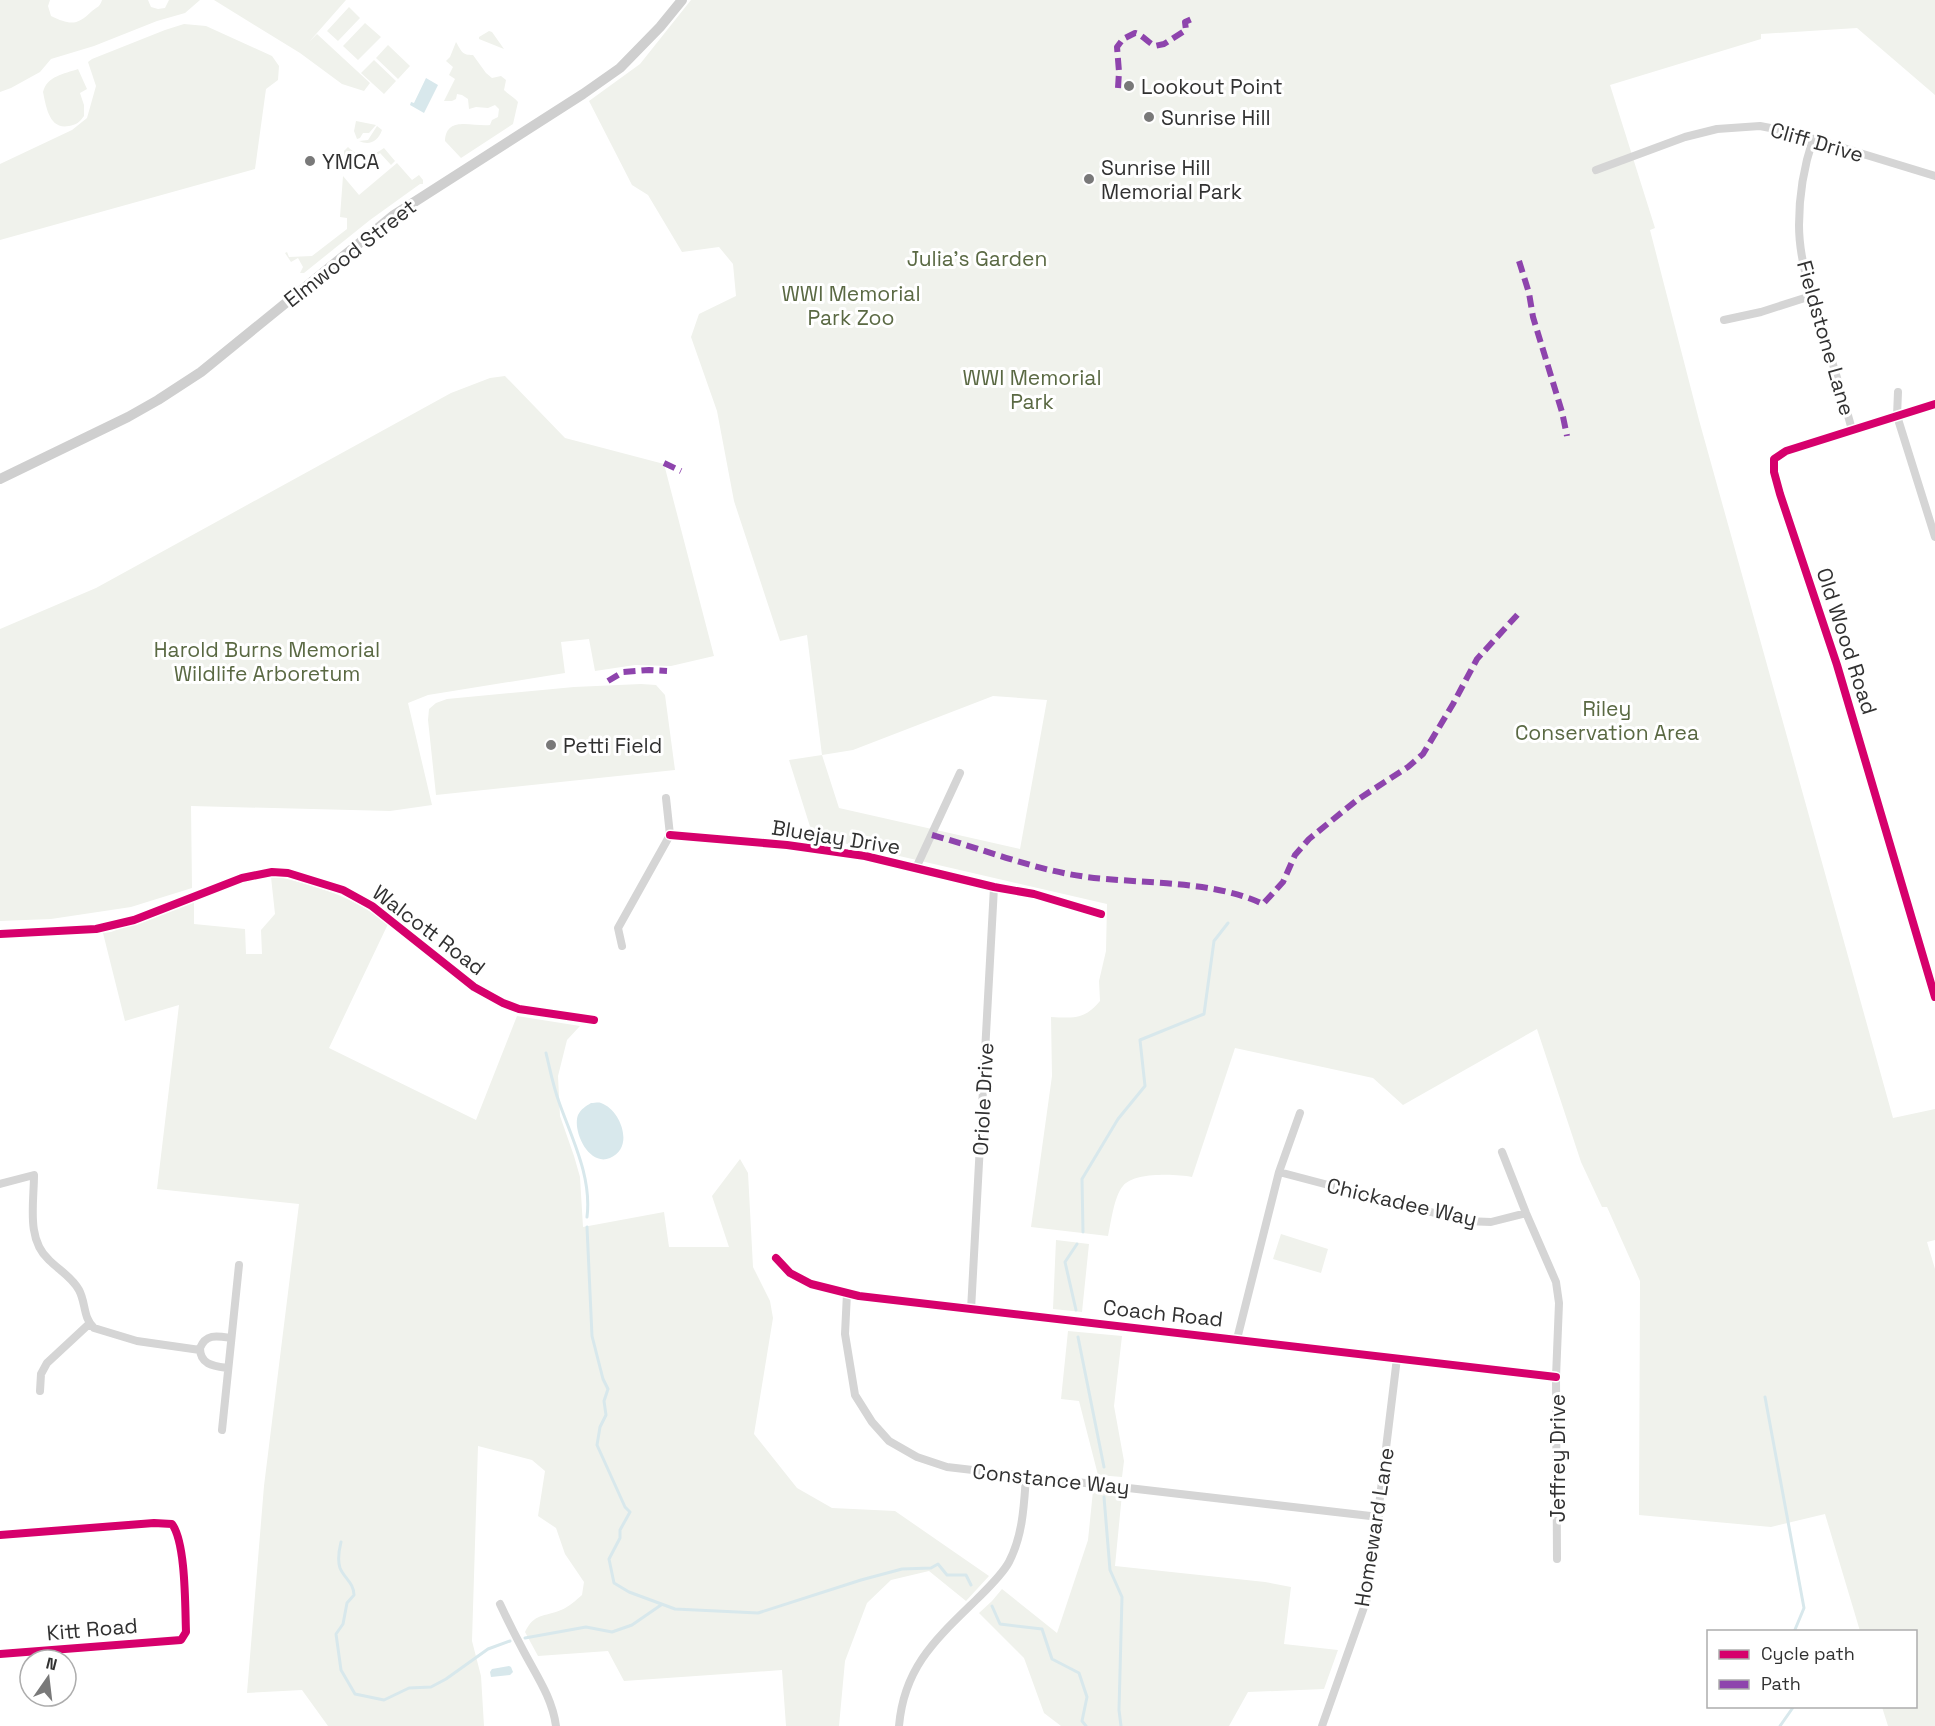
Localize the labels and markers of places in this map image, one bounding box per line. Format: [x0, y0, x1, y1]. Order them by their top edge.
place label: Lookout Point [1141, 73, 1283, 100]
marker: Lookout Point [1122, 79, 1136, 93]
place label: Sunrise Hill [1161, 104, 1271, 131]
marker: Sunrise Hill [1142, 110, 1156, 124]
place label: YMCA [322, 148, 380, 175]
marker: YMCA [303, 154, 317, 168]
place label: Sunrise Hill Memorial Park [1101, 154, 1242, 205]
marker: Sunrise Hill Memorial Park [1082, 172, 1096, 186]
place label: Petti Field [563, 732, 662, 759]
marker: Petti Field [544, 738, 558, 752]

